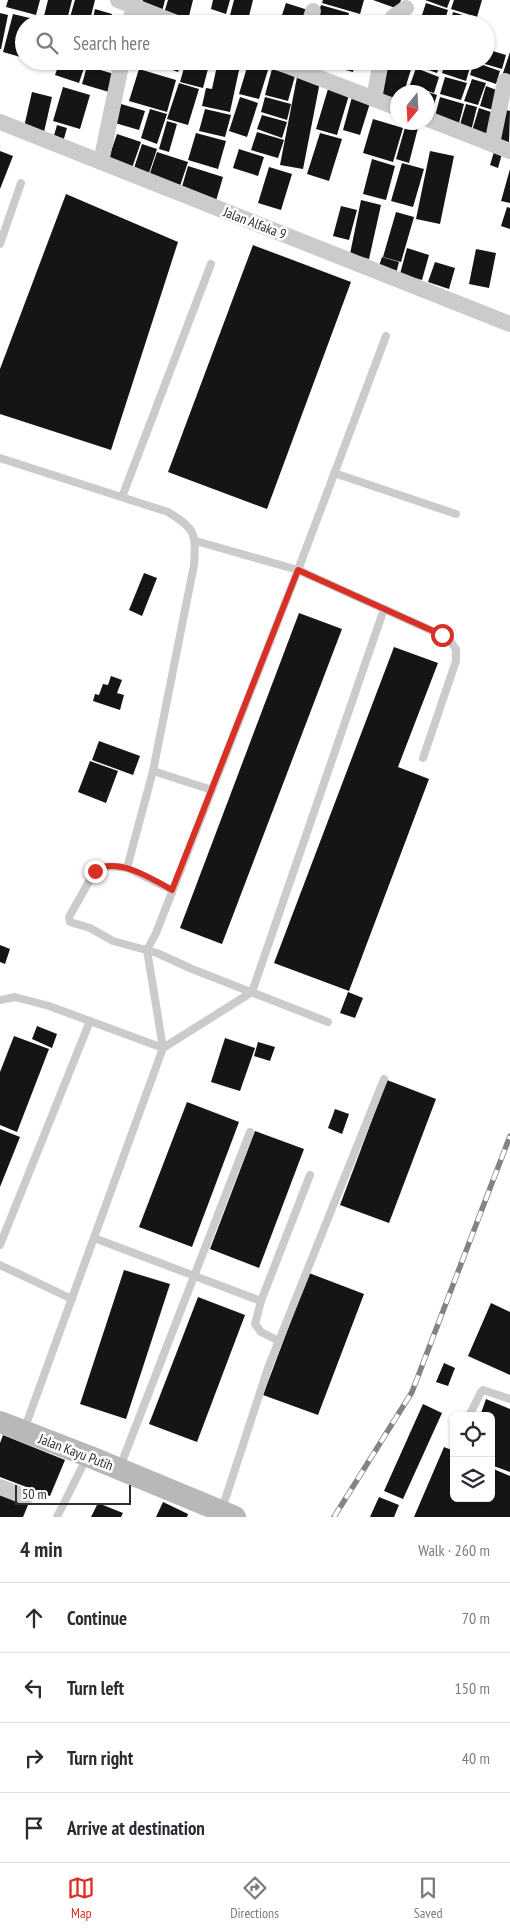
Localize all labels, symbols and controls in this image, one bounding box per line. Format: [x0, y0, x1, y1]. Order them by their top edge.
search box [15, 15, 495, 70]
icon: search [33, 29, 61, 57]
text: Search here [73, 31, 150, 55]
north arrow [390, 85, 435, 130]
street label: Jalan Alfaka 9 [220, 202, 289, 243]
route start [431, 624, 454, 647]
route end [84, 860, 107, 883]
map controls [450, 1412, 495, 1502]
button: locate [450, 1412, 495, 1457]
street label: Jalan Kayu Putih [35, 1429, 116, 1474]
button: layers [450, 1457, 495, 1502]
scale bar [15, 1482, 131, 1505]
text: 50 m [22, 1485, 47, 1503]
text: 4 min [20, 1536, 62, 1563]
text: Walk · 260 m [418, 1540, 490, 1560]
icon: ahead [20, 1604, 48, 1632]
text: Continue [67, 1606, 127, 1630]
text: 70 m [462, 1608, 490, 1628]
icon: left [20, 1674, 48, 1702]
text: Turn left [67, 1676, 124, 1700]
text: 150 m [455, 1678, 490, 1698]
icon: right [20, 1744, 48, 1772]
text: Turn right [67, 1746, 133, 1770]
text: 40 m [462, 1748, 490, 1768]
icon: arrive [20, 1814, 48, 1842]
text: Arrive at destination [67, 1816, 205, 1840]
tab: Map [67, 1874, 95, 1922]
tab: Directions [230, 1874, 279, 1922]
tab: Saved [414, 1874, 443, 1922]

